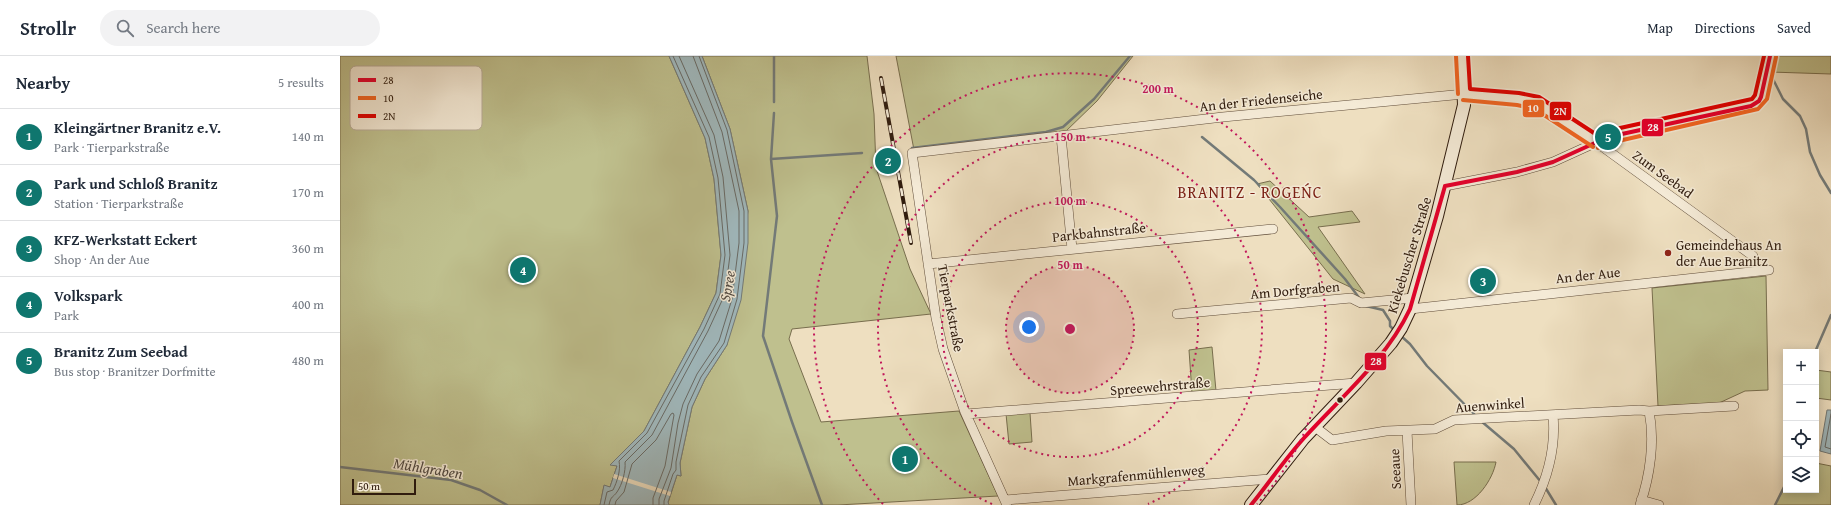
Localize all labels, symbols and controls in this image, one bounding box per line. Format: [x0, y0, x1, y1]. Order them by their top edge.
search box [100, 10, 380, 46]
text: Strollr [20, 14, 76, 42]
icon: search [114, 17, 136, 39]
text: Search here [146, 17, 220, 38]
text: Map [1647, 18, 1673, 38]
text: Directions [1695, 18, 1755, 38]
text: Saved [1777, 18, 1811, 38]
legend [350, 66, 482, 130]
text: Nearby [16, 70, 70, 95]
text: 28 [383, 72, 394, 88]
text: 5 results [278, 73, 324, 92]
text: 200 m [1142, 80, 1175, 97]
street label: An der Friedenseiche [1198, 84, 1324, 116]
text: 10 [383, 90, 394, 106]
line badge: 10 [1522, 99, 1545, 118]
text: 10 [1527, 100, 1539, 116]
line badge: 2N [1549, 101, 1572, 121]
text: 2N [1553, 103, 1567, 119]
text: 2N [383, 108, 396, 124]
text: Kleingärtner Branitz e.V. [54, 117, 221, 138]
line badge: 28 [1641, 118, 1664, 137]
text: 28 [1647, 119, 1659, 135]
pin: 5 [1595, 122, 1621, 152]
text: 1 [26, 127, 32, 146]
text: 140 m [292, 127, 324, 146]
text: 150 m [1054, 128, 1087, 145]
text: Park · Tierparkstraße [54, 138, 169, 157]
street label: Zum Seebad [1628, 145, 1698, 203]
pin: 2 [875, 146, 901, 176]
text: Park und Schloß Branitz [54, 173, 218, 194]
district label: BRANITZ - ROGEŃC [1178, 180, 1322, 204]
text: 2 [26, 183, 32, 202]
text: 170 m [292, 183, 324, 202]
text: 100 m [1054, 192, 1087, 209]
text: Station · Tierparkstraße [54, 194, 184, 213]
street label: Kiekebuscher Straße [1382, 194, 1436, 316]
street label: Parkbahnstraße [1051, 217, 1147, 247]
text: KFZ-Werkstatt Eckert [54, 229, 197, 250]
place label: Gemeindehaus An der Aue Branitz [1676, 235, 1782, 271]
text: 3 [26, 239, 32, 258]
text: 360 m [292, 239, 324, 258]
marker: Gemeindehaus An der Aue Branitz [1663, 248, 1673, 258]
text: Shop · An der Aue [54, 250, 150, 269]
pin: 4 [510, 255, 536, 285]
text: 50 m [1057, 256, 1083, 273]
street label: An der Aue [1555, 262, 1622, 288]
street label: Tierparkstraße [933, 263, 969, 354]
pin: 3 [1470, 266, 1496, 296]
water label: Spree [714, 269, 740, 303]
street label: Am Dorfgraben [1249, 276, 1341, 304]
text: Volkspark [54, 285, 122, 306]
text: 4 [26, 295, 32, 314]
text: 400 m [292, 295, 324, 314]
text: Park [54, 306, 79, 325]
your location [1019, 317, 1039, 337]
centre of rings [1063, 322, 1077, 336]
text: Branitz Zum Seebad [54, 341, 188, 362]
map controls [1783, 349, 1819, 493]
button: + [1783, 349, 1819, 385]
text: 5 [26, 351, 32, 370]
text: 480 m [292, 351, 324, 370]
line badge: 28 [1364, 352, 1387, 371]
text: 28 [1370, 353, 1382, 369]
text: Bus stop · Branitzer Dorfmitte [54, 362, 216, 381]
street label: Spreewehrstraße [1109, 372, 1211, 400]
button: − [1783, 385, 1819, 421]
street label: Auenwinkel [1455, 393, 1525, 417]
unlabelled marker [1335, 395, 1345, 405]
button: locate [1783, 421, 1819, 457]
pin: 1 [892, 444, 918, 474]
street label: Seeaue [1384, 448, 1406, 490]
water label: Mühlgraben [392, 452, 465, 484]
button: layers [1783, 457, 1819, 493]
street label: Markgrafenmühlenweg [1067, 459, 1205, 491]
scale bar [352, 477, 416, 496]
text: 50 m [358, 478, 380, 494]

